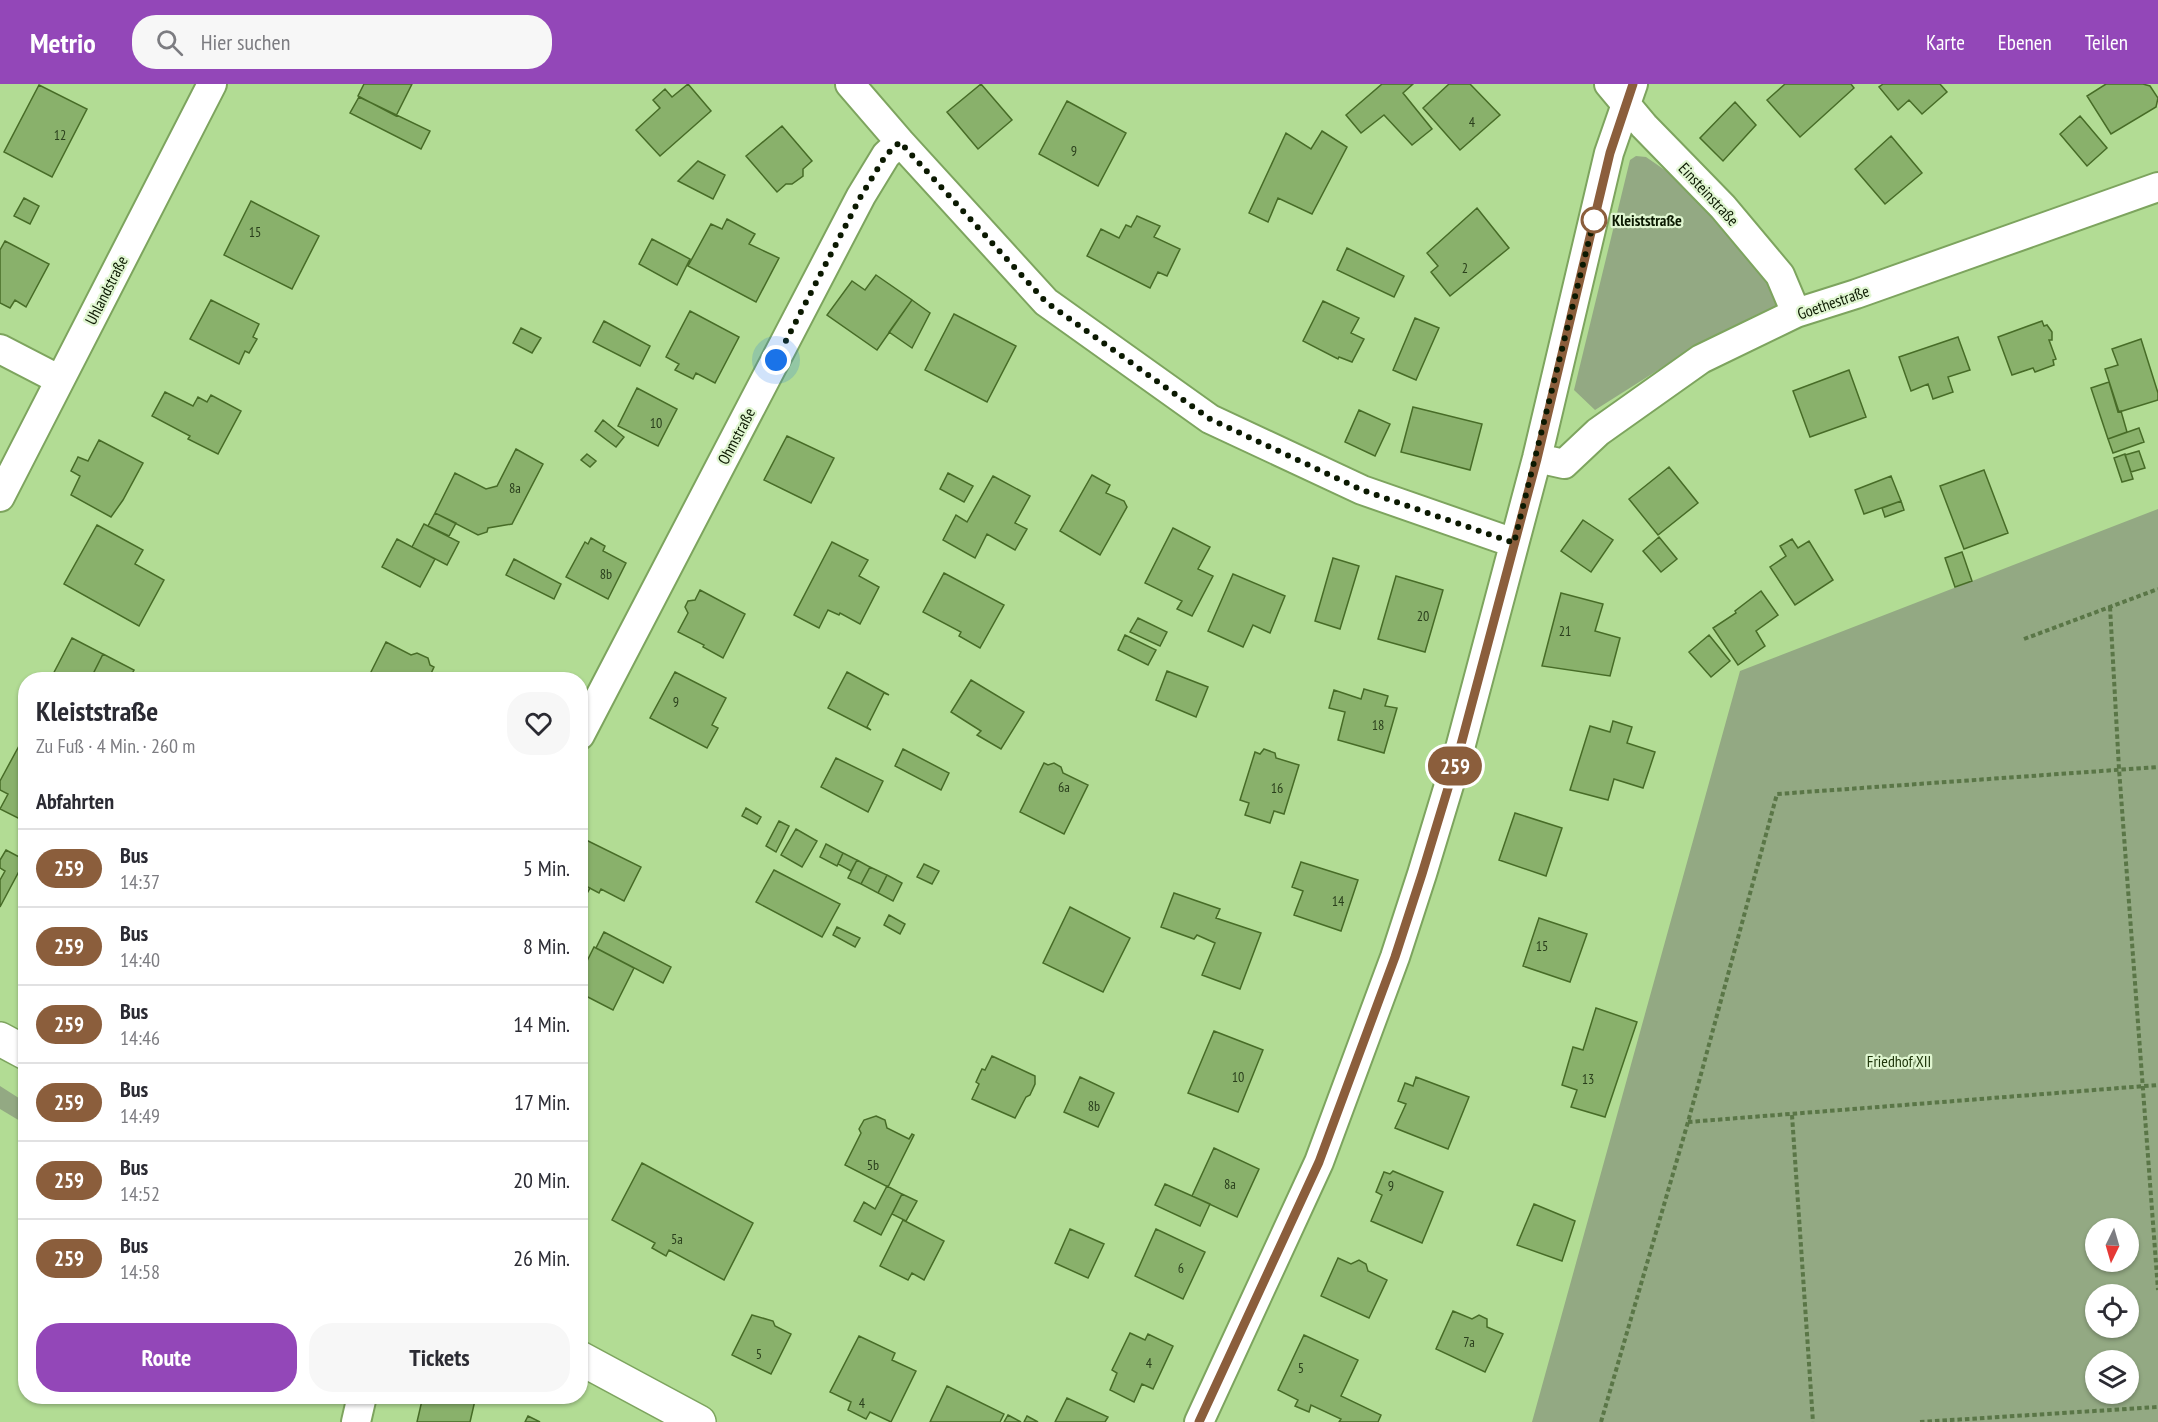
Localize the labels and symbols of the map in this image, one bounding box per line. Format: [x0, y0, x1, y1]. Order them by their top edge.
house number: 4 [1469, 113, 1476, 131]
house number: 12 [54, 126, 66, 144]
house number: 9 [1071, 142, 1077, 160]
street label: Einsteinstraße [1675, 158, 1743, 230]
marker: Kleiststraße [1581, 207, 1607, 233]
place label: Kleiststraße [1612, 210, 1682, 230]
house number: 15 [249, 223, 261, 241]
street label: Uhlandstraße [80, 252, 132, 328]
house number: 2 [1462, 259, 1468, 277]
street label: Goethestraße [1795, 280, 1871, 324]
your location [761, 345, 791, 375]
street label: Ohmstraße [713, 404, 759, 468]
house number: 10 [650, 414, 662, 432]
house number: 8a [509, 479, 521, 497]
house number: 8b [600, 565, 612, 583]
house number: 20 [1417, 607, 1429, 625]
house number: 21 [1559, 622, 1571, 640]
house number: 9 [673, 693, 679, 711]
house number: 18 [1372, 716, 1384, 734]
line badge: 259 [1420, 746, 1490, 786]
house number: 6a [1058, 778, 1070, 796]
house number: 16 [1271, 779, 1283, 797]
house number: 14 [1332, 892, 1345, 910]
house number: 15 [1536, 937, 1548, 955]
park label: Friedhof XII [1867, 1051, 1931, 1071]
house number: 10 [1232, 1068, 1244, 1086]
house number: 13 [1582, 1070, 1594, 1088]
house number: 8b [1088, 1097, 1100, 1115]
house number: 5b [867, 1156, 879, 1174]
house number: 8a [1224, 1175, 1236, 1193]
house number: 9 [1388, 1177, 1394, 1195]
north arrow [2085, 1218, 2139, 1272]
house number: 5a [671, 1230, 683, 1248]
house number: 6 [1178, 1259, 1184, 1277]
house number: 7a [1463, 1333, 1475, 1351]
house number: 5 [756, 1345, 762, 1363]
house number: 4 [1146, 1354, 1153, 1372]
house number: 5 [1298, 1359, 1304, 1377]
house number: 4 [859, 1394, 866, 1412]

